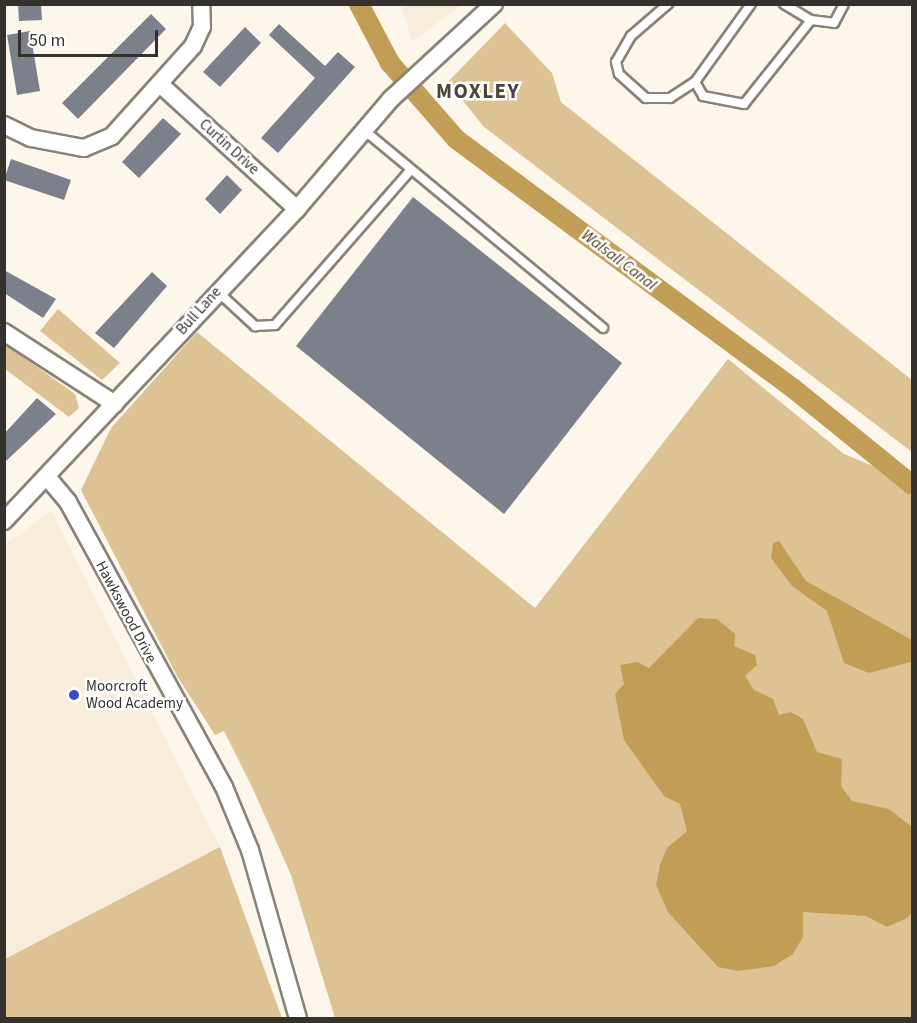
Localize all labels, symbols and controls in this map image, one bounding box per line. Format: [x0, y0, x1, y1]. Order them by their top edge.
scale bar [21, 18, 160, 56]
text: 50 m [29, 28, 65, 53]
district label: MOXLEY [436, 78, 520, 104]
street label: Curtin Drive [195, 115, 263, 179]
water label: Walsall Canal [578, 226, 660, 294]
street label: Bull Lane [173, 283, 225, 339]
street label: Hawkswood Drive [92, 558, 160, 666]
place label: Moorcroft Wood Academy [86, 677, 183, 712]
marker: Moorcroft Wood Academy [67, 688, 81, 702]

